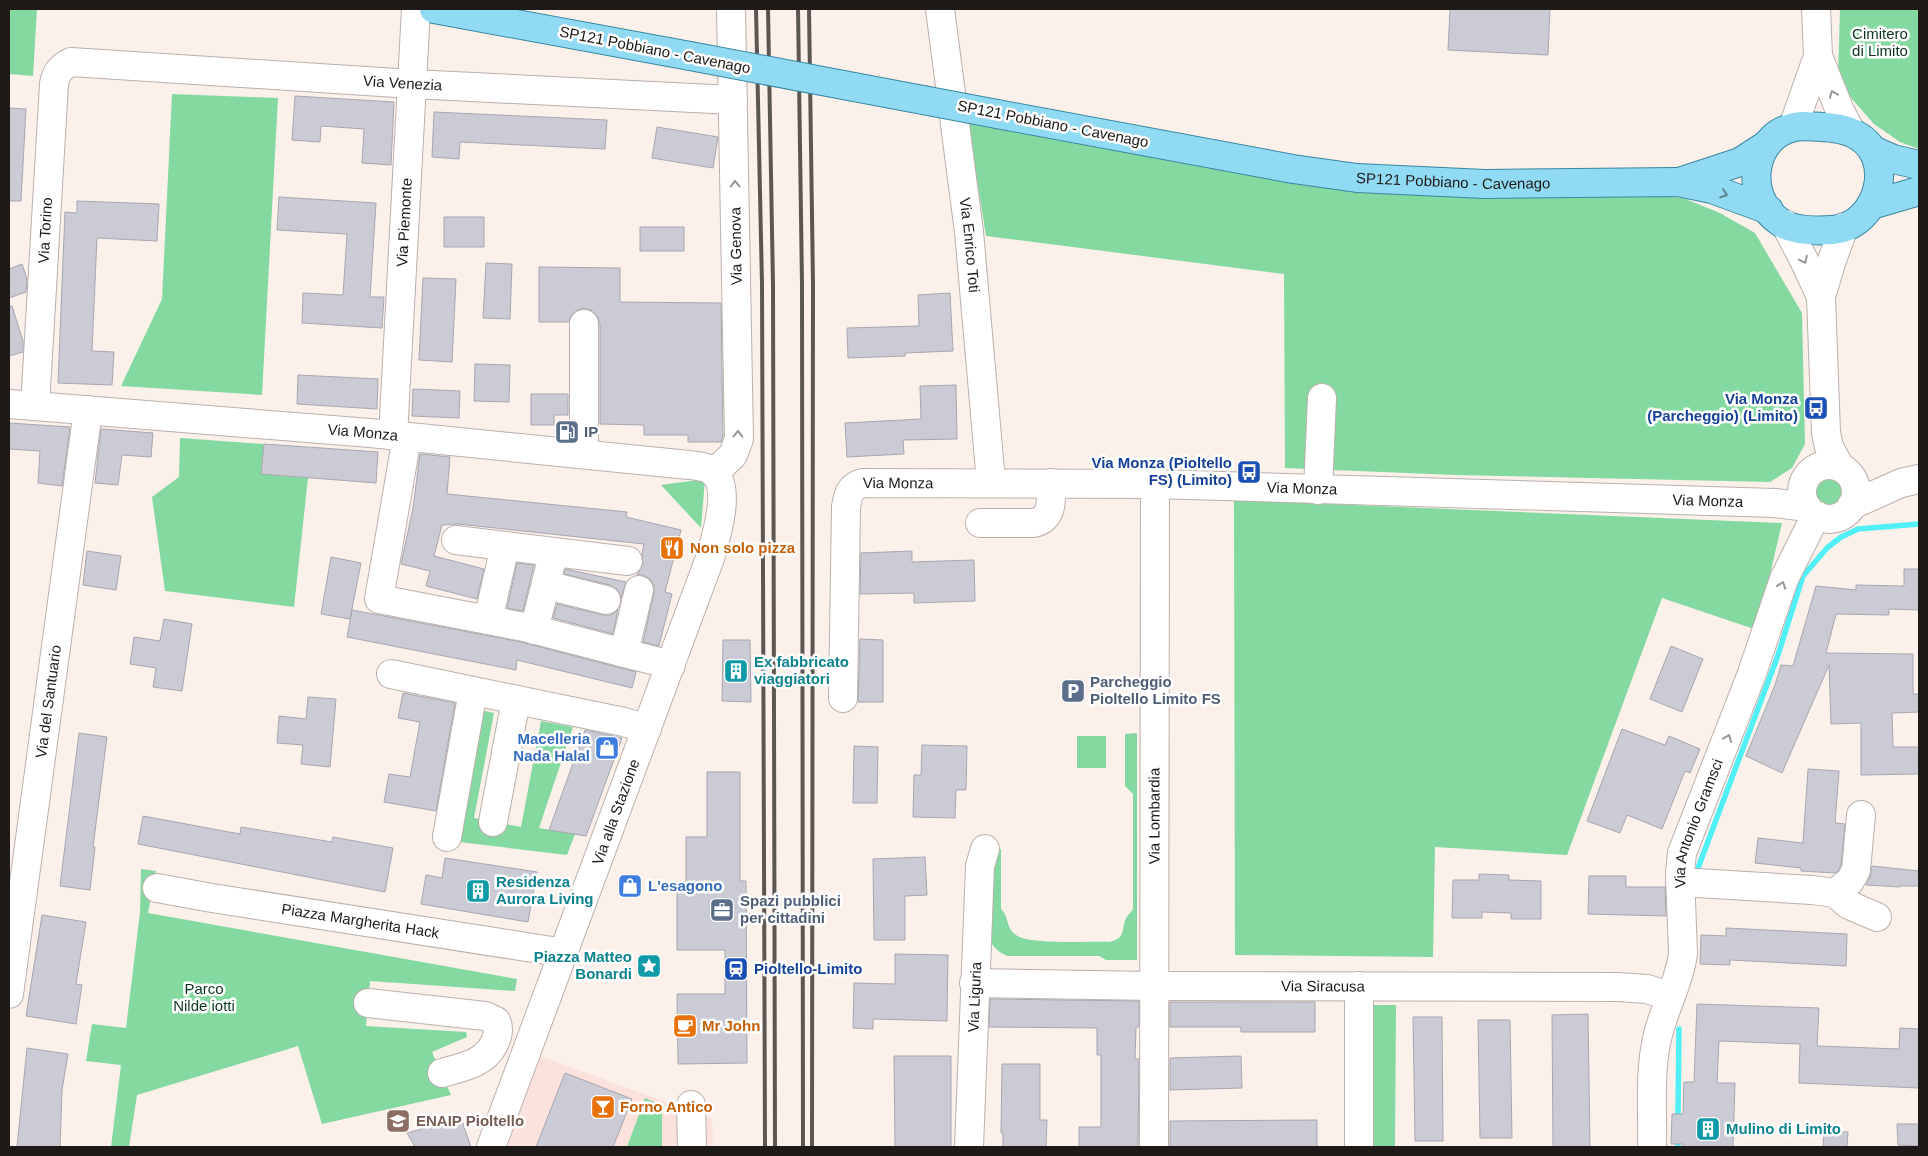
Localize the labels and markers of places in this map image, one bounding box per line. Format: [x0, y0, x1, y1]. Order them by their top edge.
place label: Via Monza (Parcheggio) (Limito) [1647, 390, 1799, 424]
bus stop icon: Via Monza (Parcheggio) (Limito) [1803, 395, 1829, 421]
fuel station icon: IP [554, 419, 580, 445]
place label: IP [584, 423, 598, 440]
place label: Via Monza (Pioltello FS) (Limito) [1091, 454, 1232, 488]
bus stop icon: Via Monza (Pioltello FS) (Limito) [1236, 459, 1262, 485]
restaurant icon: Non solo pizza [659, 535, 685, 561]
place label: Non solo pizza [690, 539, 796, 556]
place label: Ex fabbricato viaggiatori [754, 653, 849, 687]
building icon: Ex fabbricato viaggiatori [723, 658, 749, 684]
place label: Parcheggio Pioltello Limito FS [1090, 673, 1221, 707]
parking icon: Parcheggio Pioltello Limito FS [1060, 678, 1086, 704]
place label: Macelleria Nada Halal [513, 730, 591, 764]
shop icon: Macelleria Nada Halal [594, 735, 620, 761]
place label: Residenza Aurora Living [496, 873, 594, 907]
shop icon: L'esagono [617, 873, 643, 899]
place label: L'esagono [648, 877, 722, 894]
building icon: Residenza Aurora Living [465, 878, 491, 904]
place label: Spazi pubblici per cittadini [740, 892, 841, 926]
office icon: Spazi pubblici per cittadini [709, 897, 735, 923]
place label: Piazza Matteo Bonardi [534, 948, 632, 982]
place icon: Piazza Matteo Bonardi [636, 953, 662, 979]
station icon: Pioltello-Limito [723, 956, 749, 982]
place label: Pioltello-Limito [754, 960, 862, 977]
cafe icon: Mr John [672, 1013, 698, 1039]
place label: Mr John [702, 1017, 760, 1034]
bar icon: Forno Antico [590, 1094, 616, 1120]
place label: Forno Antico [620, 1098, 713, 1115]
school or university icon: ENAIP Pioltello [385, 1108, 411, 1134]
place label: ENAIP Pioltello [416, 1112, 524, 1129]
building icon: Mulino di Limito [1695, 1116, 1721, 1142]
place label: Mulino di Limito [1726, 1120, 1841, 1137]

